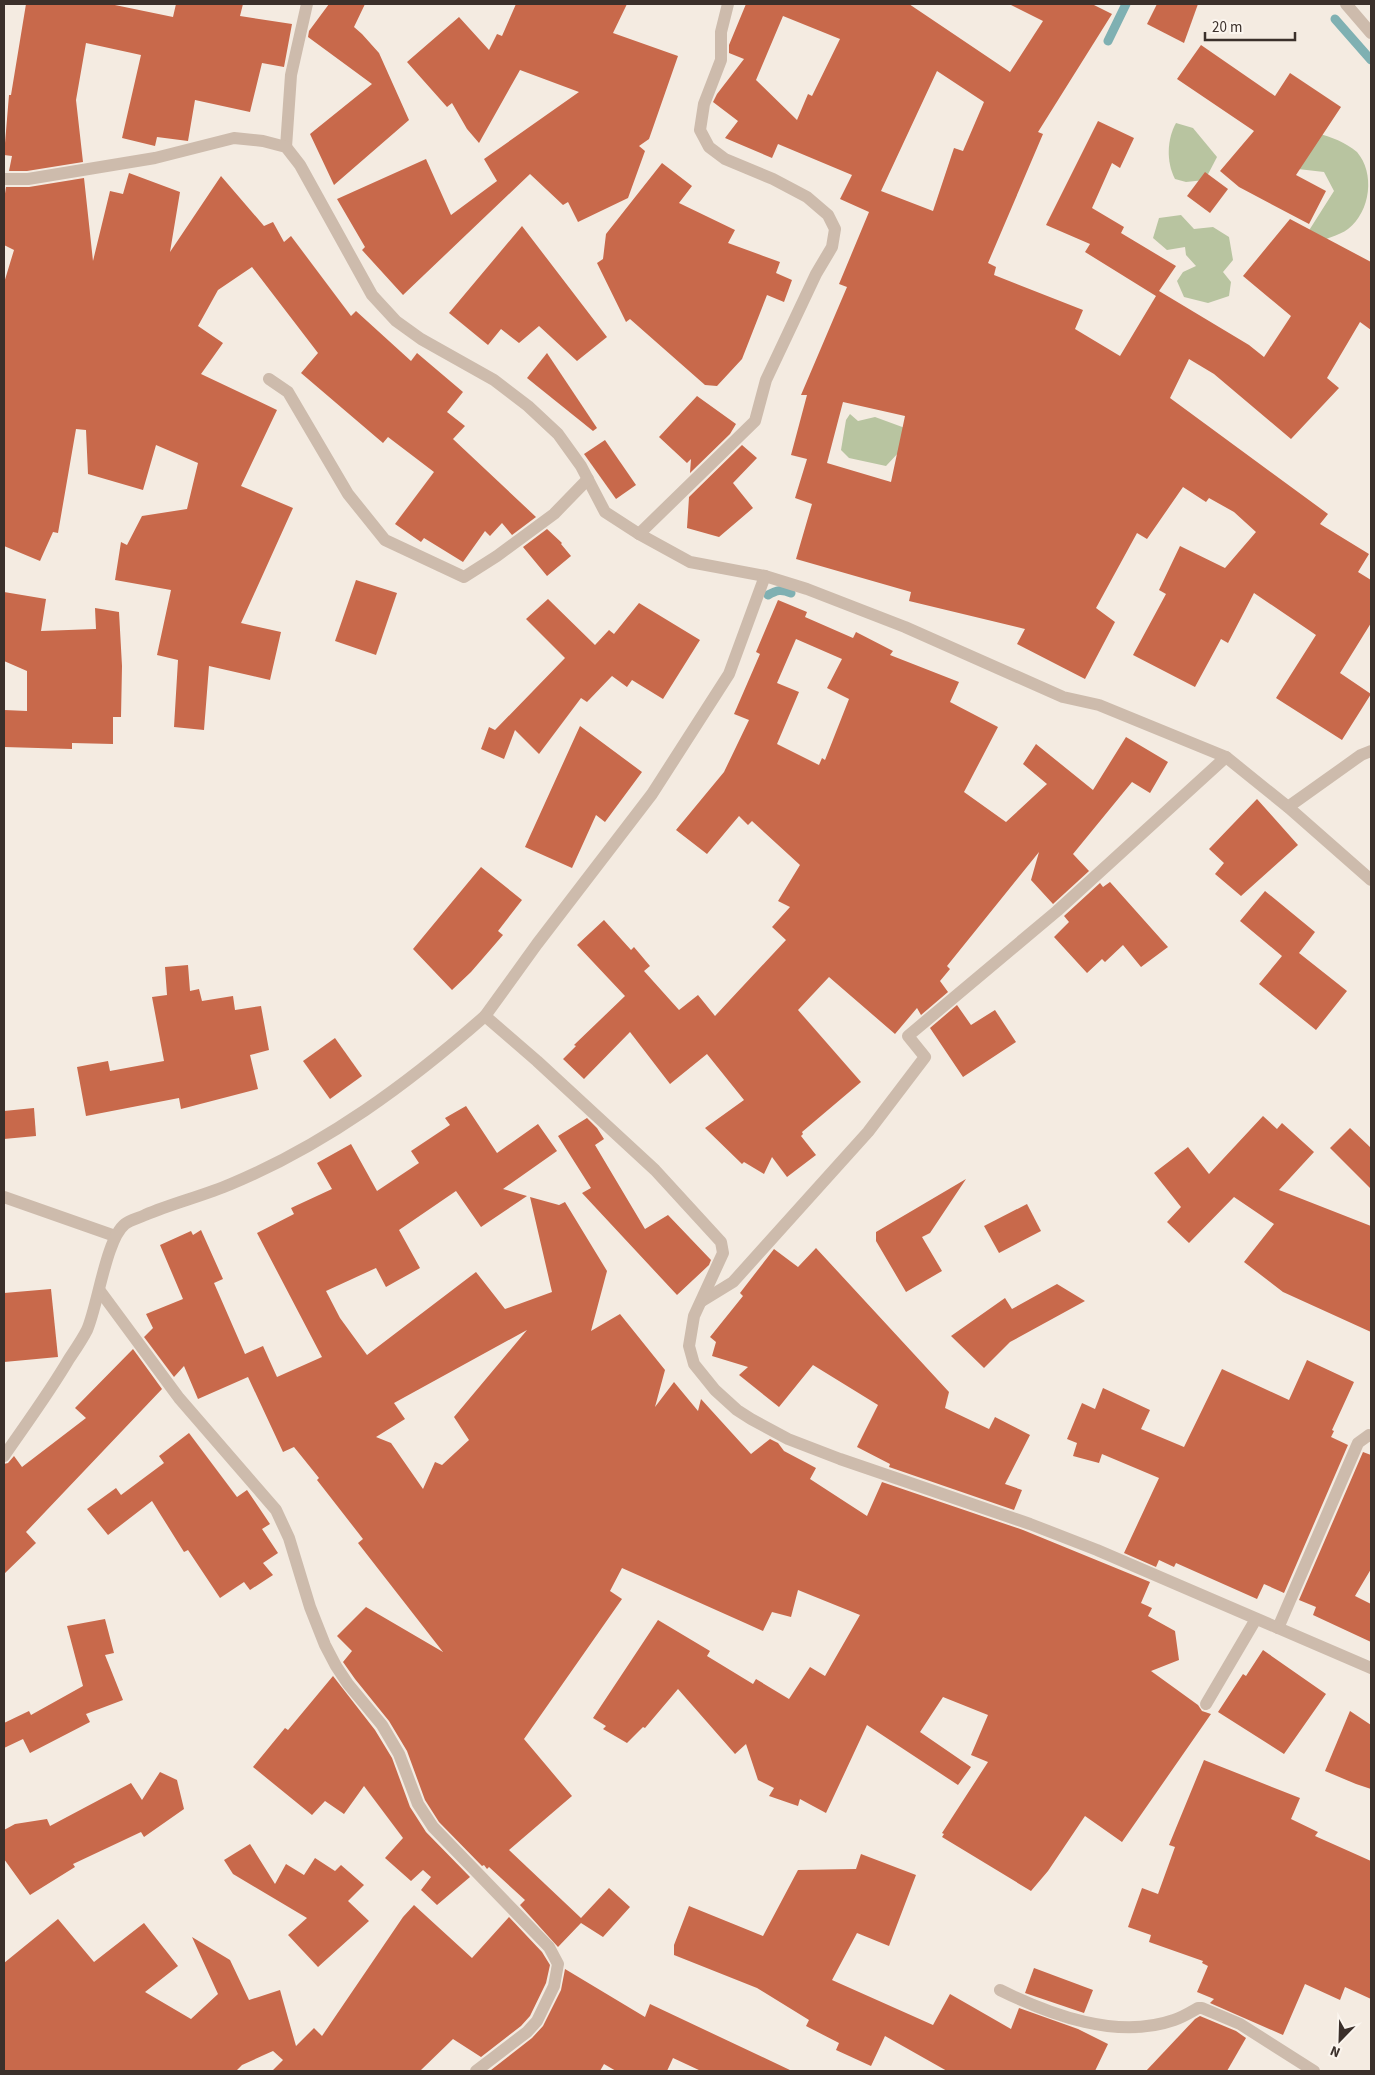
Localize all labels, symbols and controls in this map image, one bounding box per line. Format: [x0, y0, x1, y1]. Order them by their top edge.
scale bar [1205, 10, 1295, 42]
text: 20 m [1212, 17, 1242, 38]
north arrow [1315, 2015, 1365, 2065]
text: N [1327, 2040, 1344, 2062]

